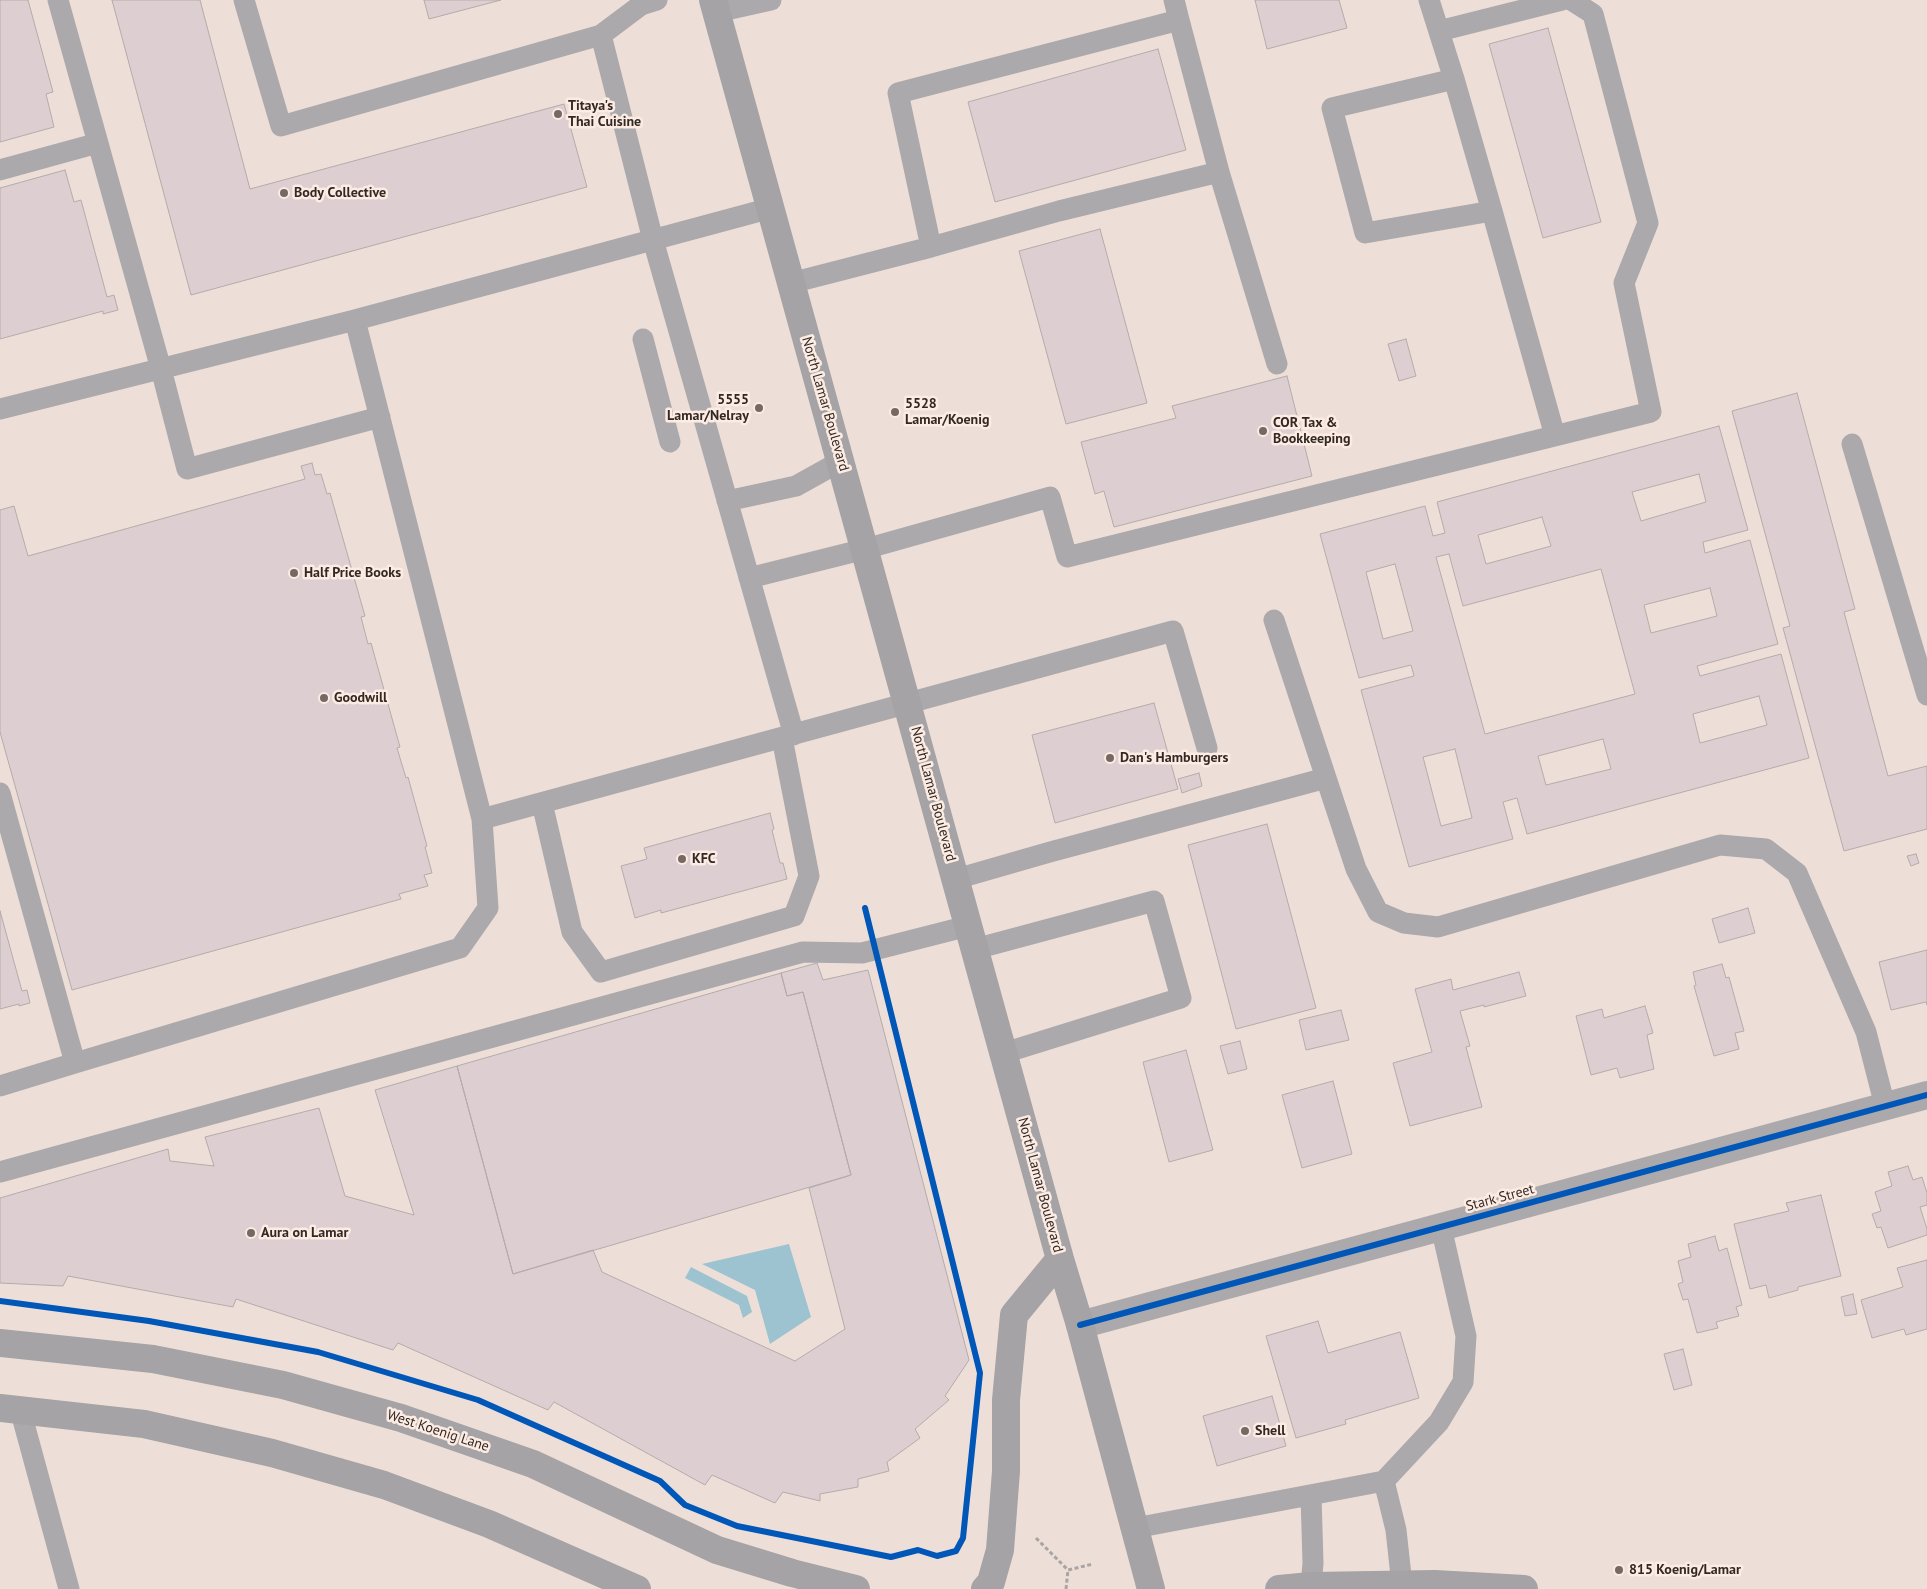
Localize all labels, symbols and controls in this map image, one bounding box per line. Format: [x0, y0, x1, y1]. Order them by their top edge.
place label: Titaya's Thai Cuisine [568, 98, 641, 130]
marker: Titaya's Thai Cuisine [552, 108, 564, 120]
place label: Body Collective [294, 185, 386, 201]
marker: Body Collective [278, 187, 290, 199]
street label: North Lamar Boulevard [798, 335, 852, 473]
place label: 5555 Lamar/Nelray [667, 392, 749, 424]
place label: 5528 Lamar/Koenig [905, 396, 990, 428]
marker: 5555 Lamar/Nelray [753, 402, 765, 414]
marker: 5528 Lamar/Koenig [889, 406, 901, 418]
place label: COR Tax & Bookkeeping [1273, 415, 1351, 448]
marker: COR Tax & Bookkeeping [1257, 425, 1269, 437]
place label: Half Price Books [304, 565, 401, 581]
marker: Half Price Books [288, 567, 300, 579]
place label: Goodwill [334, 690, 387, 706]
marker: Goodwill [318, 692, 330, 704]
street label: North Lamar Boulevard [907, 725, 959, 863]
place label: Dan's Hamburgers [1120, 750, 1228, 766]
marker: Dan's Hamburgers [1104, 752, 1116, 764]
place label: KFC [692, 851, 716, 867]
marker: KFC [676, 853, 688, 865]
street label: North Lamar Boulevard [1014, 1116, 1066, 1254]
street label: Stark Street [1464, 1181, 1536, 1215]
place label: Aura on Lamar [261, 1225, 348, 1241]
marker: Aura on Lamar [245, 1227, 257, 1239]
street label: West Koenig Lane [385, 1407, 491, 1455]
place label: Shell [1255, 1423, 1285, 1439]
marker: Shell [1239, 1425, 1251, 1437]
place label: 815 Koenig/Lamar [1629, 1562, 1741, 1578]
marker: 815 Koenig/Lamar [1613, 1564, 1625, 1576]

